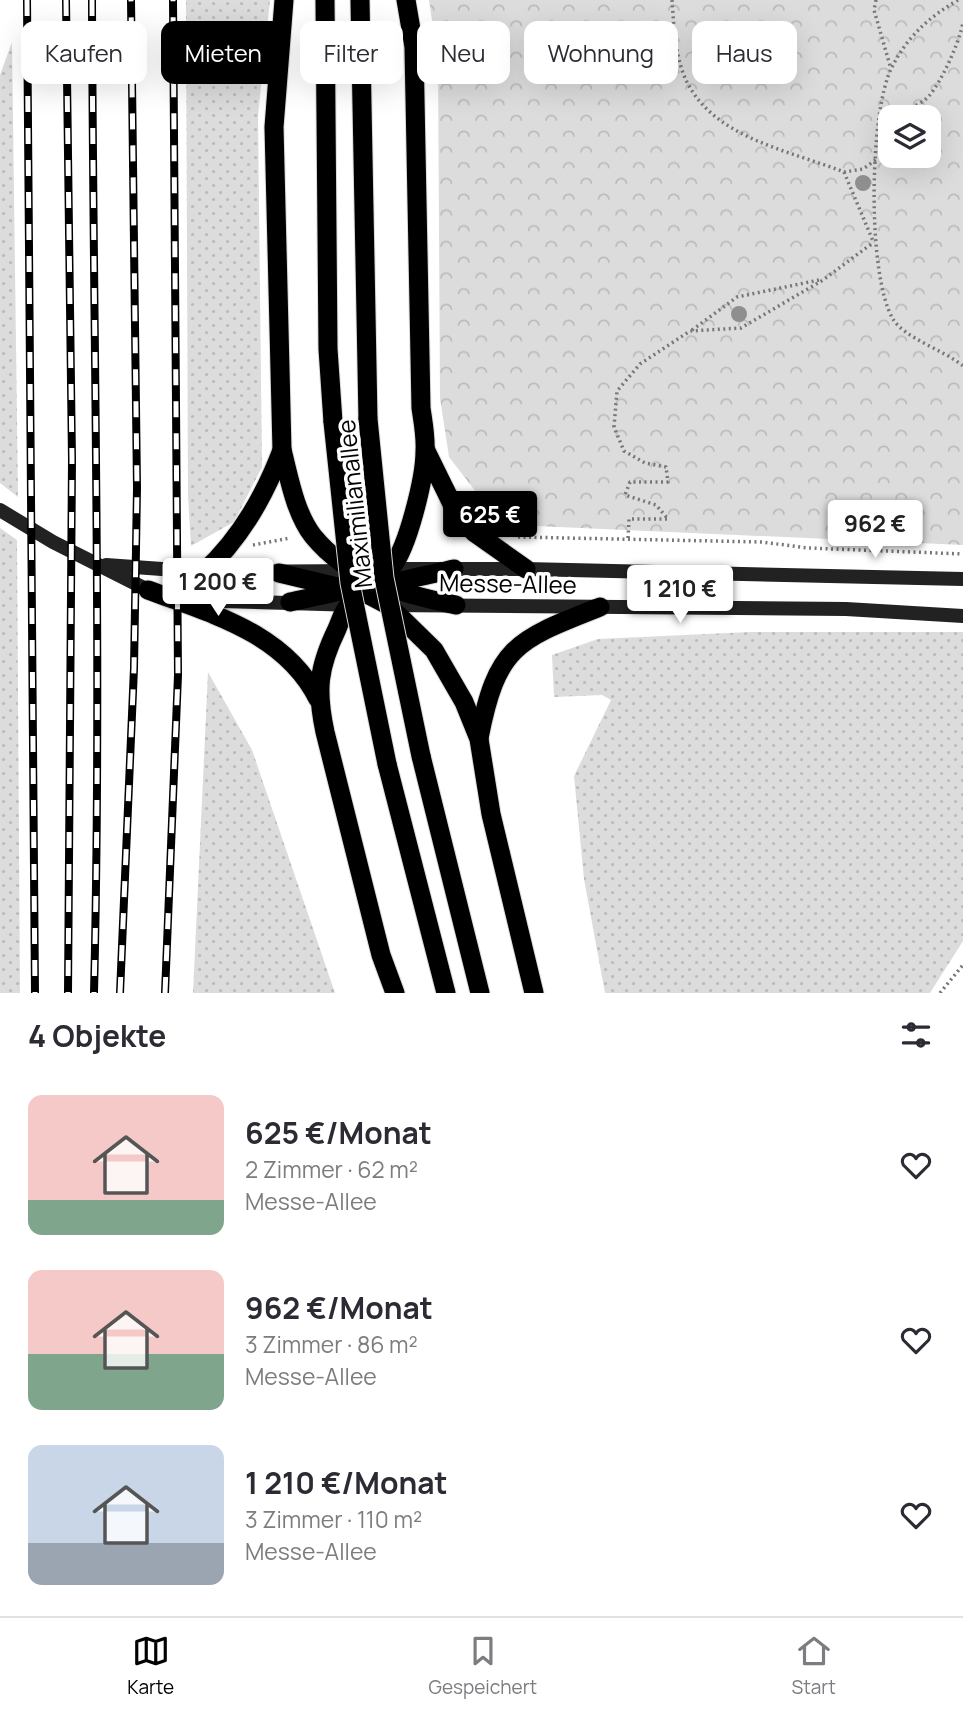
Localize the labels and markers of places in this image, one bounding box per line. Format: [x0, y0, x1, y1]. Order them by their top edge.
pin: 625 € [441, 491, 539, 551]
pin: 962 € [826, 500, 924, 560]
pin: 1 200 € [153, 558, 283, 618]
pin: 1 210 € [615, 566, 745, 625]

